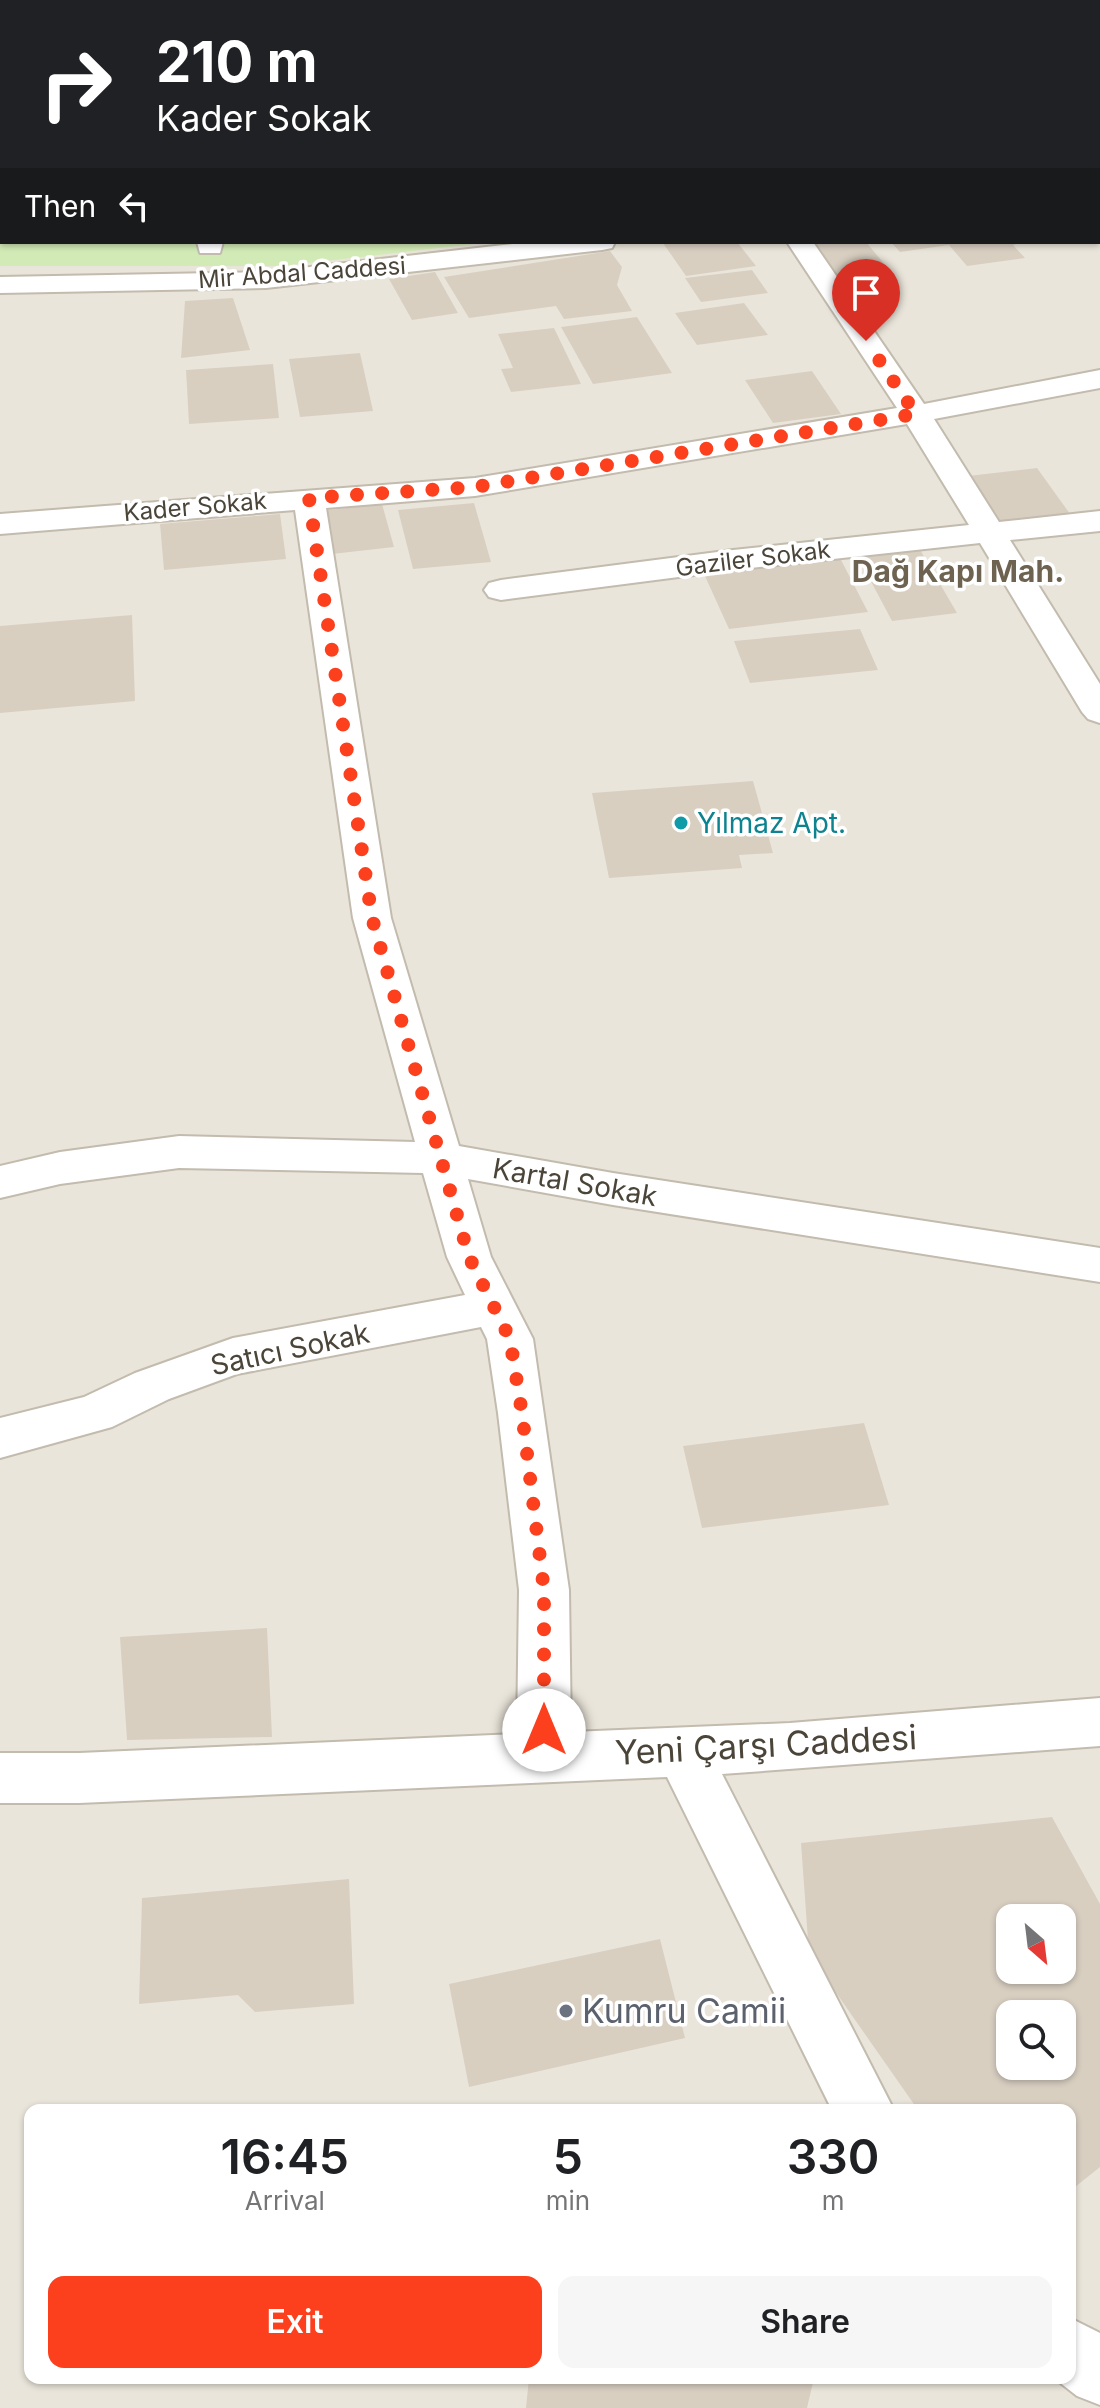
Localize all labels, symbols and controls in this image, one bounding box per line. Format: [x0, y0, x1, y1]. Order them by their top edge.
text: 210 m [156, 28, 318, 96]
icon: right [24, 32, 128, 136]
text: Kader Sokak [156, 96, 372, 140]
icon: left [112, 184, 156, 228]
text: Then [24, 188, 96, 224]
street label: Mir Abdal Caddesi [197, 251, 407, 294]
pin [832, 259, 900, 341]
icon: arrive [844, 271, 888, 315]
street label: Kader Sokak [122, 486, 268, 527]
street label: Gaziler Sokak [674, 535, 832, 582]
district label: Dağ Kapı Mah. [852, 553, 1064, 589]
place label: Yılmaz Apt. [697, 806, 846, 840]
marker: Yılmaz Apt. [672, 814, 690, 832]
street label: Kartal Sokak [490, 1151, 660, 1213]
street label: Satıcı Sokak [207, 1316, 373, 1382]
position arrow [502, 1688, 586, 1772]
street label: Yeni Çarşı Caddesi [614, 1716, 918, 1773]
north arrow [996, 1904, 1076, 1984]
map controls [996, 1904, 1076, 2080]
place label: Kumru Camii [582, 1990, 786, 2031]
button: search [996, 2000, 1076, 2080]
marker: Kumru Camii [557, 2002, 575, 2020]
text: 16:45 [221, 2127, 349, 2186]
text: 5 [553, 2127, 583, 2186]
text: 330 [787, 2127, 879, 2186]
text: Arrival [245, 2185, 325, 2216]
text: min [546, 2185, 590, 2216]
text: m [822, 2185, 844, 2216]
button: Exit [48, 2276, 542, 2368]
button: Share [558, 2276, 1052, 2368]

